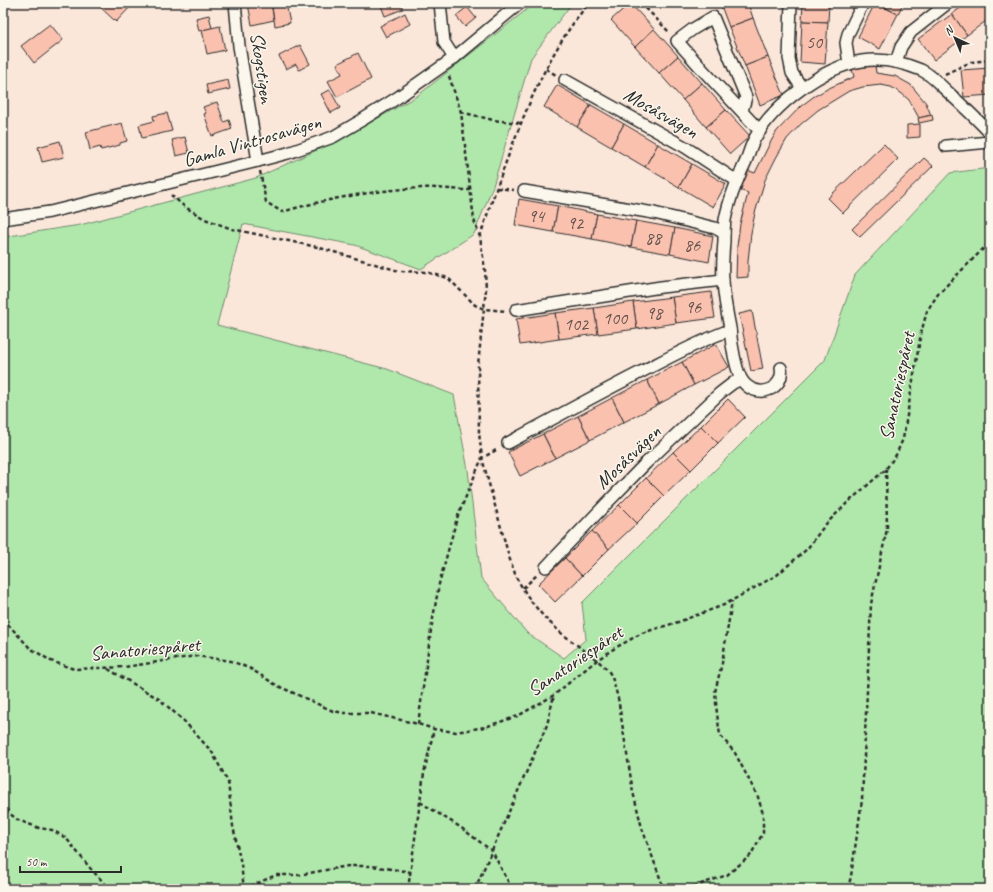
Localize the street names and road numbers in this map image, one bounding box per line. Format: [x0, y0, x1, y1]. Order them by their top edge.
street label: Skogstigen [245, 31, 279, 106]
street label: Mosåsvägen [619, 82, 704, 145]
street label: Gamla Vintrosavägen [180, 109, 325, 173]
street label: Sanatoriespåret [873, 327, 921, 442]
street label: Mosåsvägen [590, 419, 667, 494]
street label: Sanatoriespåret [522, 619, 629, 702]
street label: Sanatoriespåret [89, 632, 203, 666]

